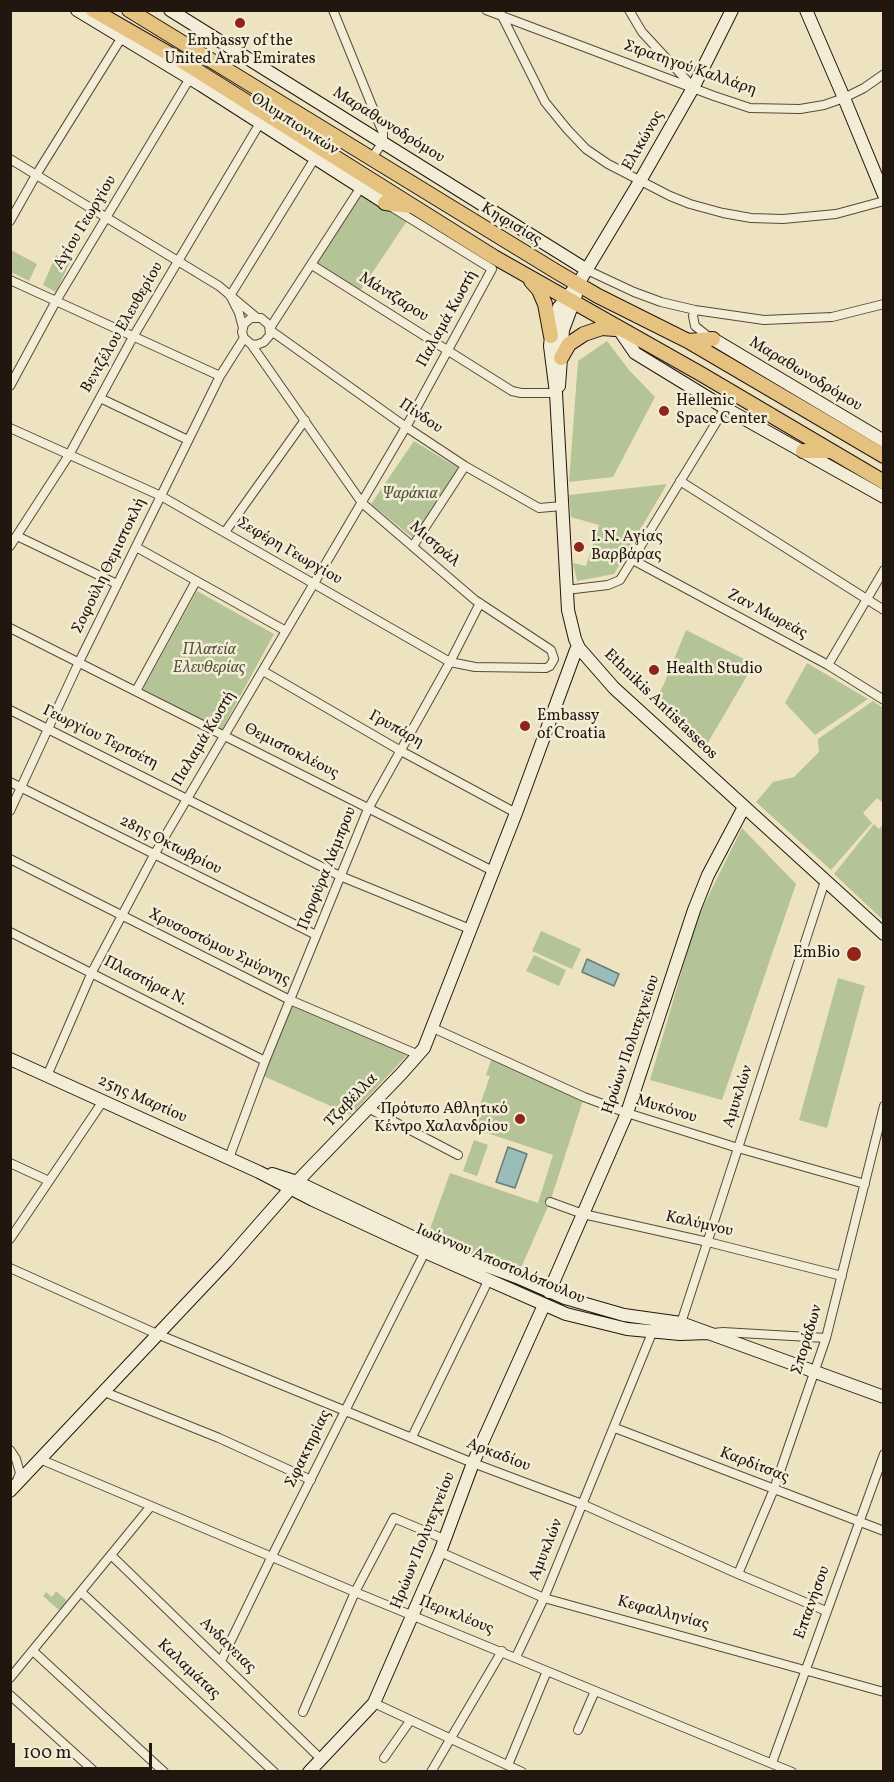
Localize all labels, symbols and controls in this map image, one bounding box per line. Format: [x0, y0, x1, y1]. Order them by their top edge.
marker: Embassy of the United Arab Emirates [233, 16, 247, 30]
place label: Embassy of the United Arab Emirates [164, 32, 316, 70]
street label: Στρατηγού Καλλάρη [621, 37, 759, 101]
street label: Μαραθωνοδρόμου [328, 84, 448, 168]
street label: Ολυμπιονικών [247, 90, 341, 160]
street label: Ελικώνος [619, 108, 669, 174]
street label: Αγίου Γεωργίου [50, 172, 122, 274]
street label: Κηφισίας [477, 199, 545, 251]
street label: Βενιζέλου Ελευθερίου [78, 259, 168, 397]
street label: Παλαμά Κωστή [413, 267, 483, 371]
street label: Μάντζαρου [355, 269, 431, 327]
street label: Μαραθωνοδρόμου [745, 334, 865, 416]
place label: Hellenic Space Center [676, 392, 767, 430]
street label: Πίνδου [394, 395, 446, 439]
marker: Hellenic Space Center [657, 404, 671, 418]
park label: Ψαράκια [382, 485, 438, 505]
street label: Σοφούλη Θεμιστοκλή [69, 495, 151, 637]
street label: Σεφέρη Γεωργίου [233, 514, 345, 590]
street label: Μιστράλ [405, 518, 463, 572]
place label: Ι. Ν. Αγίας Βαρβάρας [591, 528, 663, 566]
marker: Ι. Ν. Αγίας Βαρβάρας [572, 540, 586, 554]
street label: Ζαν Μωρεάς [724, 586, 810, 644]
park label: Πλατεία Ελευθερίας [173, 641, 245, 679]
street label: Ethnikis Antistasseos [599, 646, 721, 764]
place label: Health Studio [666, 660, 763, 680]
marker: Health Studio [647, 663, 661, 677]
street label: Παλαμά Κωστή [169, 688, 241, 790]
street label: Γεωργίου Τερτσέτη [39, 702, 161, 774]
street label: Γρυπάρη [365, 707, 427, 753]
place label: Embassy of Croatia [537, 707, 606, 745]
marker: Embassy of Croatia [518, 719, 532, 733]
street label: Θεμιστοκλέους [240, 720, 342, 784]
street label: Πορφύρα Λάμπρου [295, 805, 361, 933]
street label: 28ης Οκτωβρίου [116, 812, 224, 880]
street label: Χρυσοστόμου Σμύρνης [145, 905, 293, 991]
place label: EmBio [793, 944, 840, 964]
marker: EmBio [845, 945, 863, 963]
street label: Πλαστήρα Ν. [100, 953, 190, 1011]
street label: Ηρώων Πολυτεχνείου [599, 973, 665, 1117]
street label: Αμυκλών [720, 1063, 758, 1131]
street label: Τζαβέλλα [321, 1070, 383, 1132]
street label: 25ης Μαρτίου [95, 1072, 189, 1128]
street label: Μυκόνου [633, 1092, 699, 1128]
place label: Πρότυπο Αθλητικό Κέντρο Χαλανδρίου [374, 1100, 508, 1138]
marker: Πρότυπο Αθλητικό Κέντρο Χαλανδρίου [513, 1112, 527, 1126]
street label: Καλύμνου [663, 1208, 735, 1242]
street label: Ιωάννου Αποστολόπουλου [413, 1221, 587, 1309]
street label: Σποράδων [788, 1303, 828, 1377]
street label: Σφακτηρίας [282, 1407, 336, 1491]
street label: Αρκαδίου [463, 1435, 533, 1477]
street label: Καρδίτσας [716, 1444, 792, 1488]
street label: Ηρώων Πολυτεχνείου [388, 1470, 460, 1612]
street label: Αμυκλών [526, 1516, 568, 1584]
street label: Επτανήσου [791, 1564, 835, 1642]
street label: Περικλέους [416, 1592, 496, 1640]
street label: Κεφαλληνίας [615, 1593, 711, 1635]
street label: Ανδανειας [195, 1614, 259, 1678]
street label: Καλαμάτας [152, 1636, 224, 1704]
scale bar [15, 1731, 154, 1769]
text: 100 m [23, 1741, 72, 1766]

